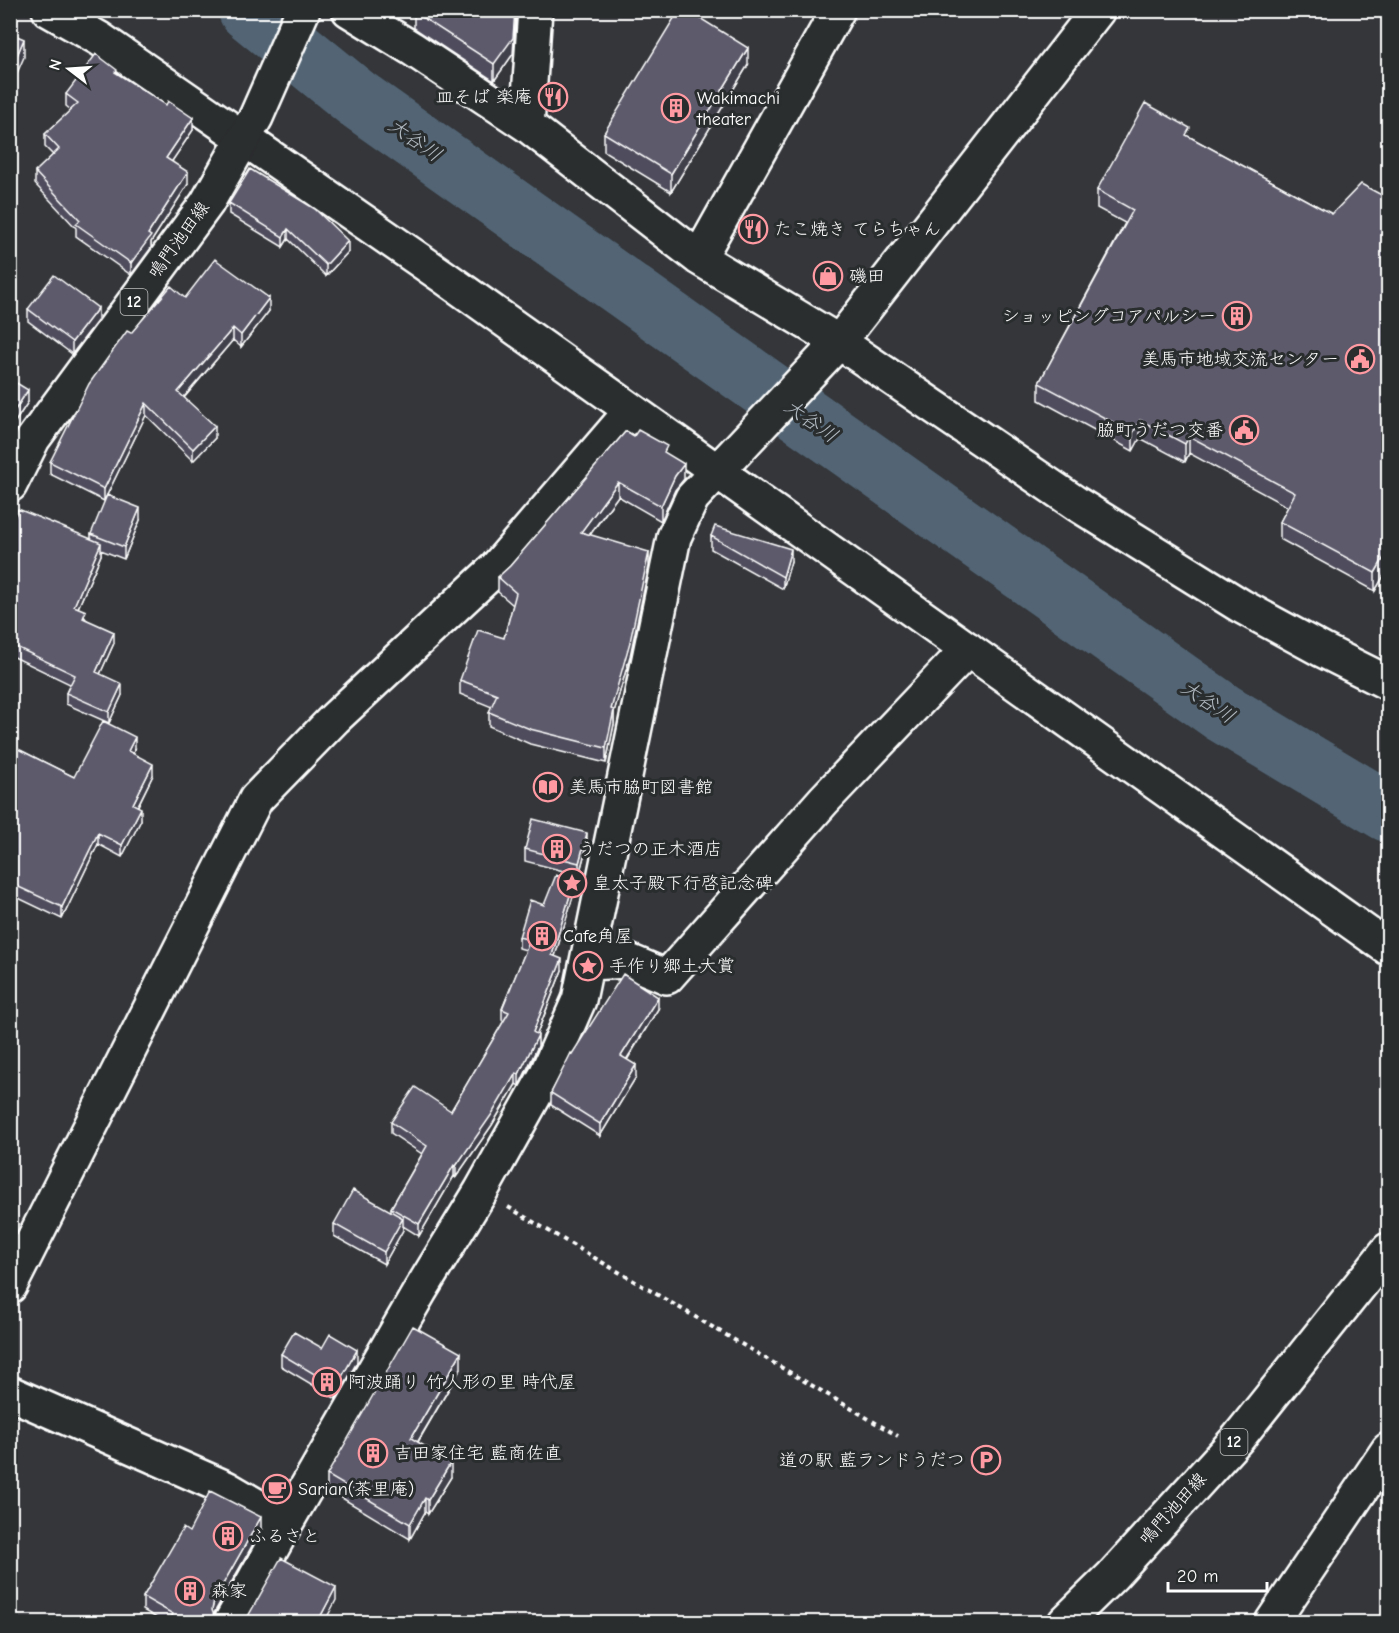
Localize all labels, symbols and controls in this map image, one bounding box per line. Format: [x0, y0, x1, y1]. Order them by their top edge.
north arrow [39, 39, 99, 99]
text: N [45, 57, 66, 73]
restaurant icon: 皿そば 楽庵 [537, 81, 569, 113]
place label: 皿そば 楽庵 [436, 87, 532, 108]
place label: Wakimachi theater [696, 88, 780, 130]
building icon: Wakimachi theater [660, 92, 692, 124]
water label: 大谷川 [384, 113, 446, 167]
street label: 鳴門池田線 [144, 197, 214, 283]
restaurant icon: たこ焼き てらちゃん [737, 213, 769, 245]
place label: たこ焼き てらちゃん [774, 219, 941, 240]
shop icon: 磯田 [812, 260, 844, 292]
place label: 磯田 [849, 266, 885, 287]
road number: 12 [120, 289, 148, 315]
building icon: ショッピングコアパルシー [1221, 300, 1253, 332]
place label: ショッピングコアパルシー [1002, 306, 1216, 327]
public building icon: 美馬市地域交流センター [1344, 343, 1376, 375]
place label: 美馬市地域交流センター [1142, 349, 1339, 370]
water label: 大谷川 [780, 394, 842, 448]
public building icon: 脇町うだつ交番 [1228, 414, 1260, 446]
place label: 脇町うだつ交番 [1097, 420, 1223, 441]
water label: 大谷川 [1177, 676, 1239, 728]
library icon: 美馬市脇町図書館 [532, 771, 564, 803]
place label: 美馬市脇町図書館 [569, 777, 713, 798]
building icon: うだつの正木酒店 [541, 833, 573, 865]
place label: うだつの正木酒店 [578, 839, 722, 860]
place icon: 皇太子殿下行啓記念碑 [556, 867, 588, 899]
place label: 皇太子殿下行啓記念碑 [593, 873, 773, 894]
building icon: Cafe角屋 [526, 920, 558, 952]
place label: Cafe角屋 [563, 926, 633, 947]
place icon: 手作り郷土大賞 [572, 950, 604, 982]
place label: 手作り郷土大賞 [609, 956, 735, 977]
building icon: 阿波踊り 竹人形の里 時代屋 [311, 1366, 343, 1398]
place label: 阿波踊り 竹人形の里 時代屋 [348, 1372, 576, 1393]
road number: 12 [1220, 1429, 1248, 1455]
building icon: 吉田家住宅 藍商佐直 [357, 1437, 389, 1469]
place label: 吉田家住宅 藍商佐直 [394, 1443, 562, 1464]
parking icon: 道の駅 藍ランドうだつ [970, 1444, 1002, 1476]
place label: 道の駅 藍ランドうだつ [779, 1450, 965, 1471]
street label: 鳴門池田線 [1135, 1469, 1211, 1549]
cafe icon: Sarian(茶里庵) [261, 1473, 293, 1505]
place label: Sarian(茶里庵) [298, 1479, 414, 1500]
building icon: ふるさと [212, 1520, 244, 1552]
place label: ふるさと [249, 1526, 320, 1547]
scale bar [1168, 1555, 1267, 1593]
text: 20 m [1177, 1566, 1218, 1587]
building icon: 森家 [174, 1575, 206, 1607]
place label: 森家 [211, 1581, 247, 1602]

